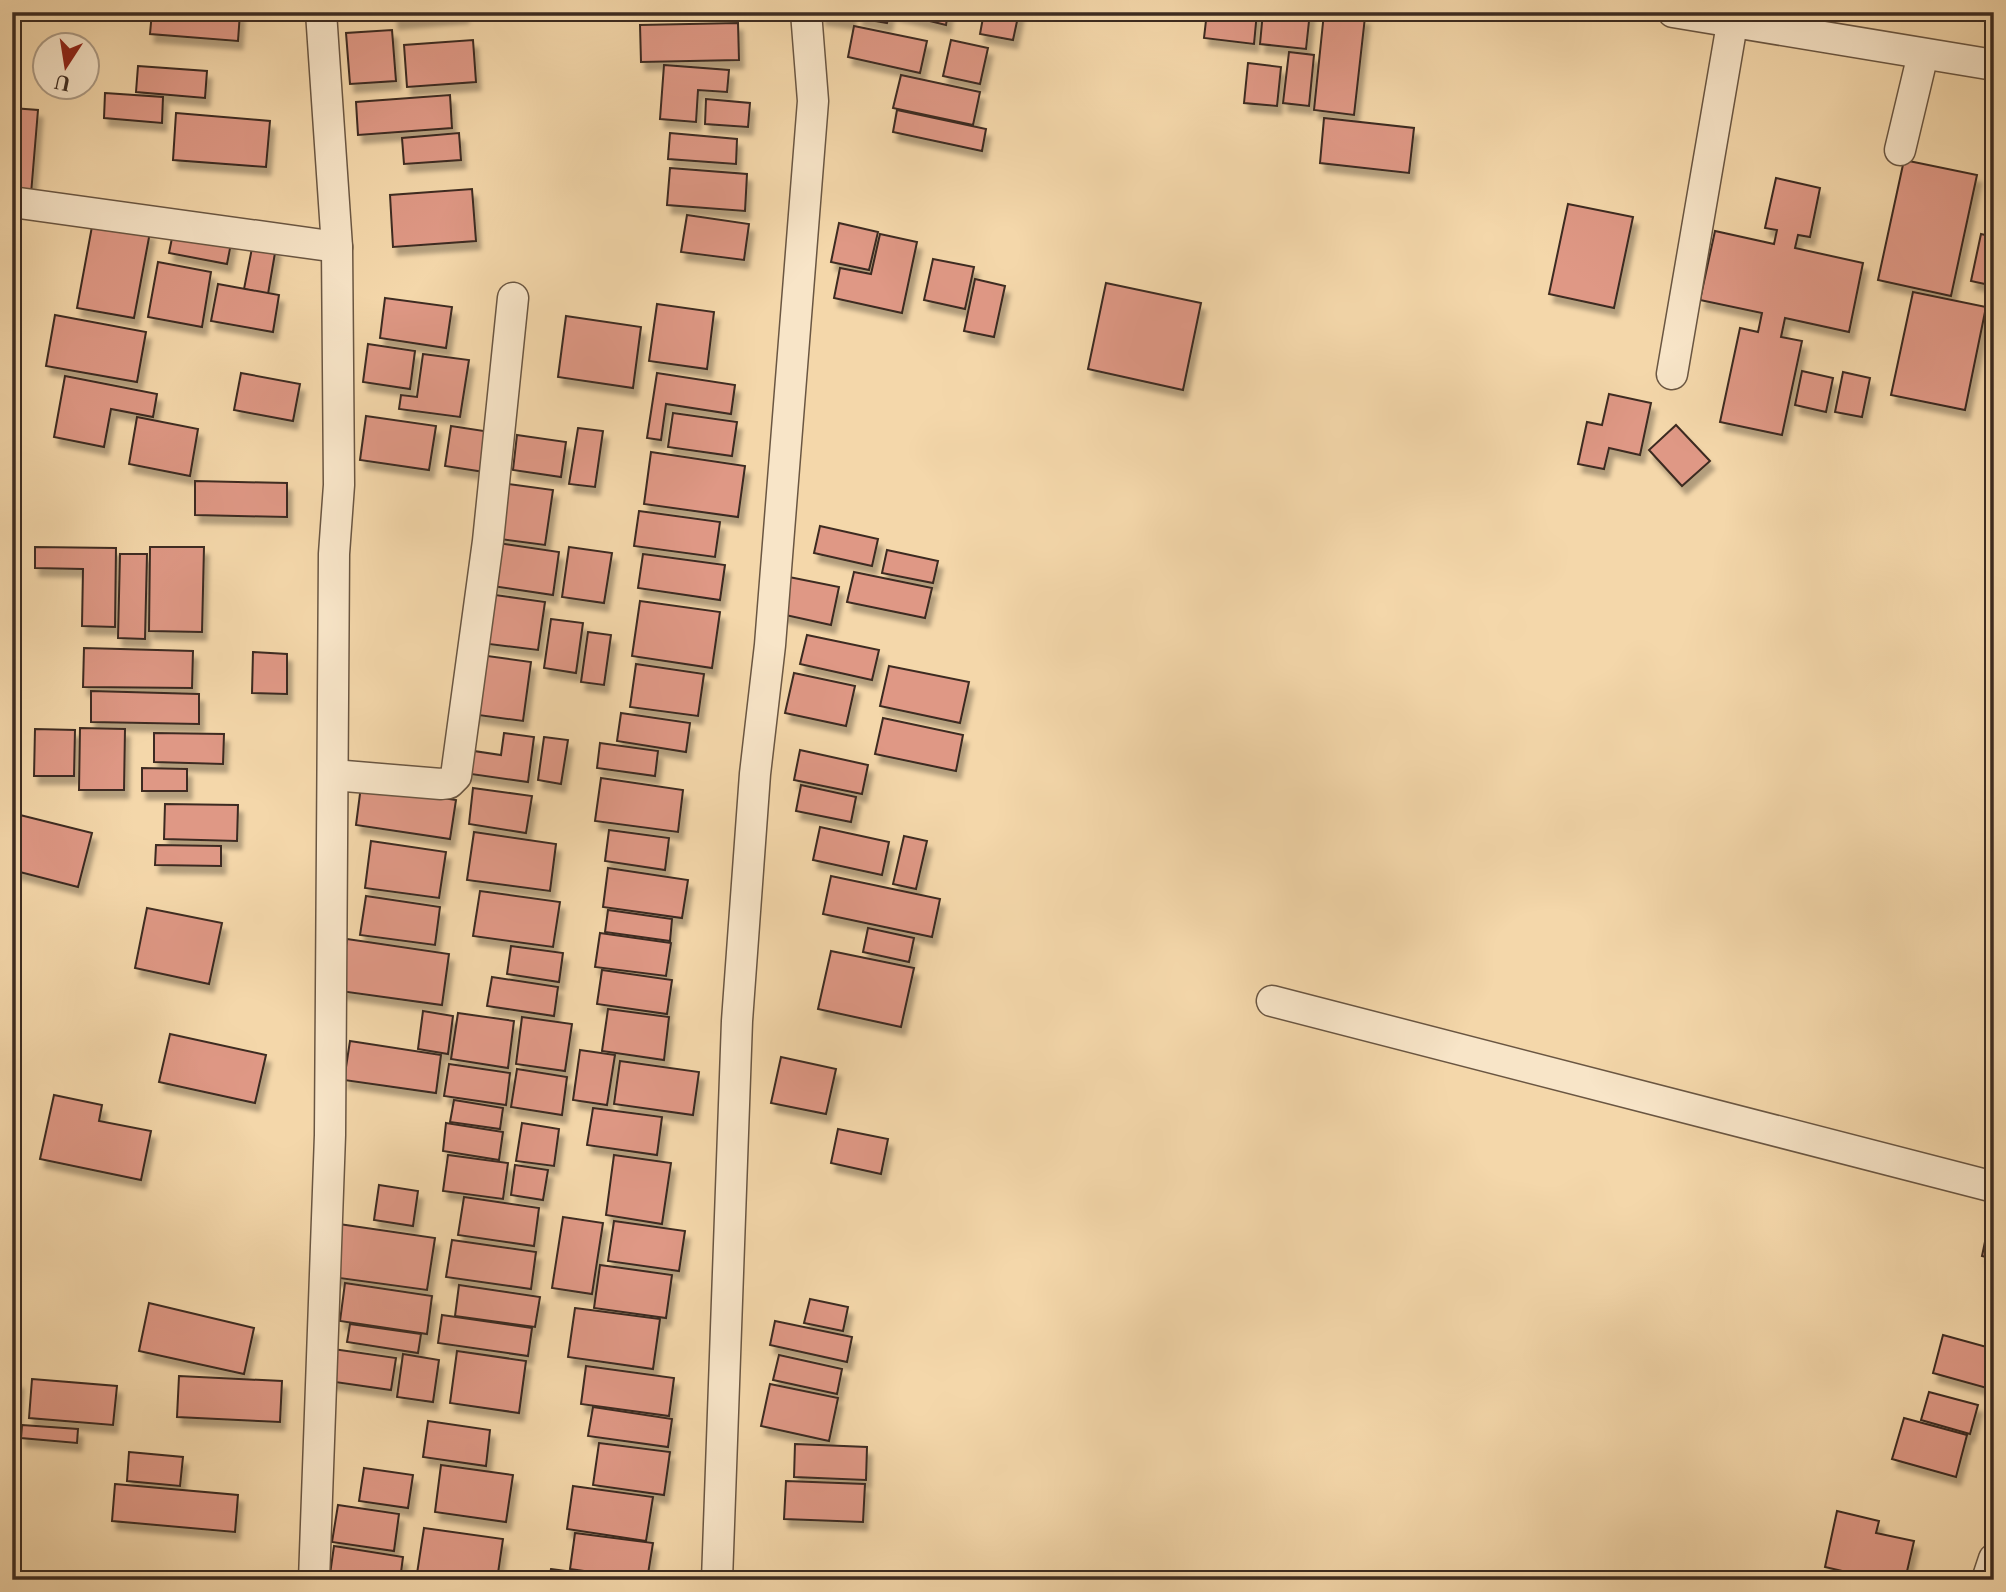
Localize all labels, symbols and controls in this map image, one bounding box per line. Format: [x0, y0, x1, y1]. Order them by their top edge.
north arrow [32, 32, 102, 102]
text: U [52, 69, 73, 95]

